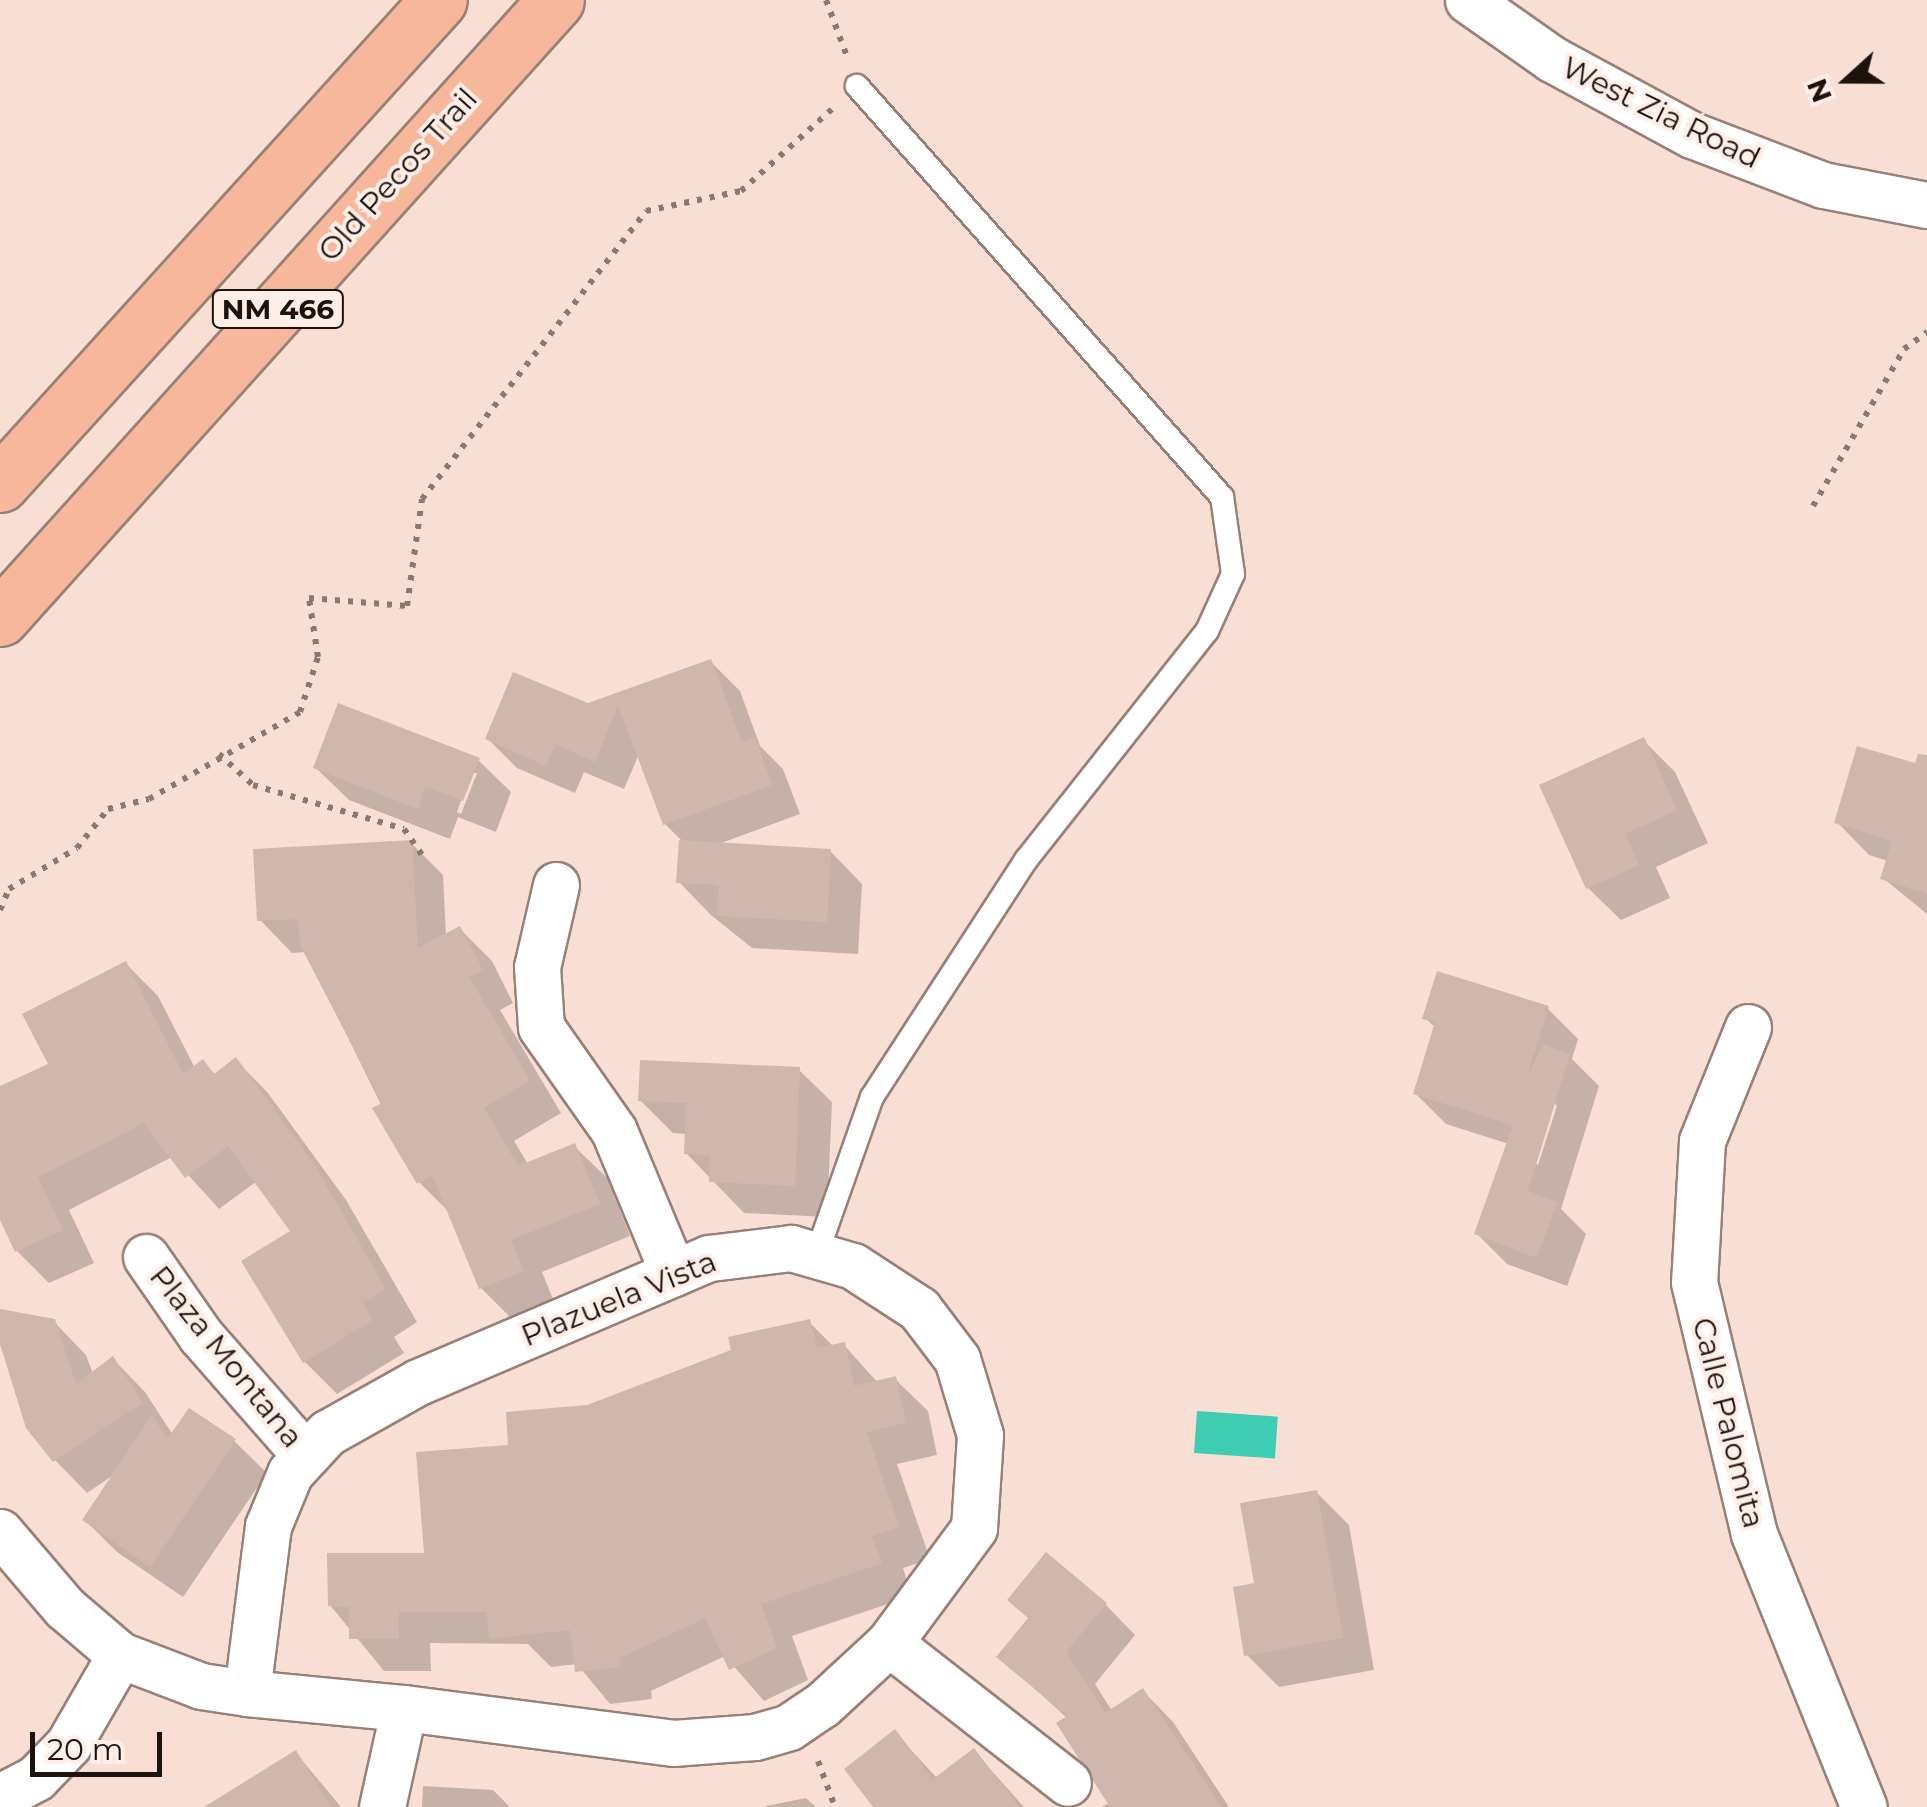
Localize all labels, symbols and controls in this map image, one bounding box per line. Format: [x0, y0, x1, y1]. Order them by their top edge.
north arrow [1797, 30, 1897, 130]
street label: West Zia Road [1556, 49, 1766, 177]
text: N [1799, 74, 1839, 107]
street label: Old Pecos Trail [311, 81, 485, 269]
road number: NM 466 [210, 286, 346, 332]
street label: Plazuela Vista [516, 1244, 722, 1354]
street label: Plaza Montana [142, 1259, 310, 1455]
street label: Calle Palomita [1684, 1314, 1772, 1532]
scale bar [35, 1712, 168, 1774]
text: 20 m [47, 1731, 124, 1768]

